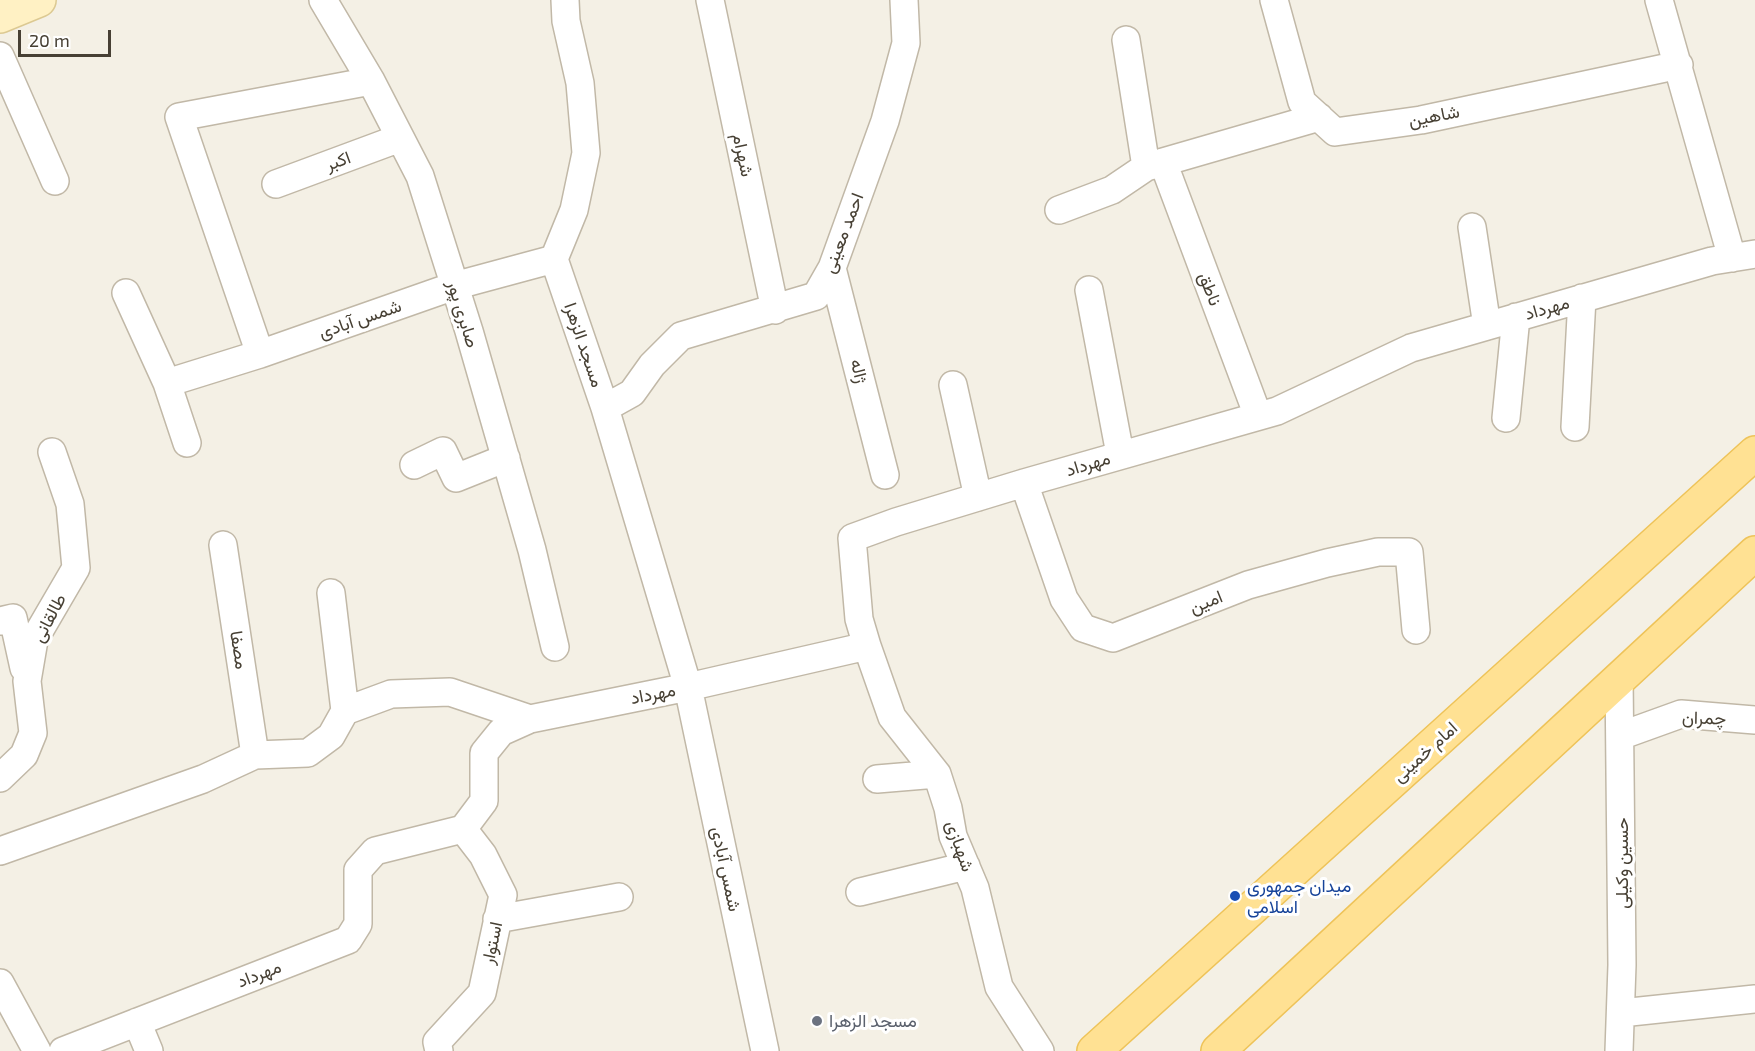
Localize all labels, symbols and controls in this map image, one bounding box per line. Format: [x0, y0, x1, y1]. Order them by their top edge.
scale bar [21, 18, 114, 56]
text: 20 m [29, 29, 70, 51]
street label: شاهین [1407, 100, 1461, 132]
street label: شهرام [728, 131, 758, 179]
street label: اکبر [322, 147, 354, 175]
street label: احمد معینی [818, 190, 868, 276]
street label: ناطق [1194, 269, 1226, 309]
street label: صابری پور [443, 278, 483, 350]
street label: مهرداد [1522, 291, 1572, 325]
street label: شمس آبادی [316, 295, 404, 343]
street label: مسجد الزهرا [559, 300, 609, 390]
street label: ژاله [846, 357, 872, 385]
street label: مهرداد [1063, 447, 1113, 481]
street label: امین [1186, 586, 1226, 618]
street label: طالقانی [27, 590, 71, 646]
street label: مصفا [225, 629, 253, 671]
street label: مهرداد [629, 679, 677, 709]
street label: چمران [1682, 707, 1726, 729]
street label: امام خمینی [1388, 717, 1462, 787]
street label: شهبازی [941, 817, 979, 875]
street label: حسین وکیلی [1611, 817, 1633, 909]
street label: شمس آبادی [706, 825, 746, 913]
place label: میدان جمهوری اسلامی [1247, 875, 1351, 918]
marker: میدان جمهوری اسلامی [1228, 889, 1242, 903]
street label: استوار [477, 920, 507, 966]
street label: مهرداد [234, 956, 284, 992]
place label: مسجد الزهرا [829, 1010, 917, 1032]
marker: مسجد الزهرا [810, 1014, 824, 1028]

